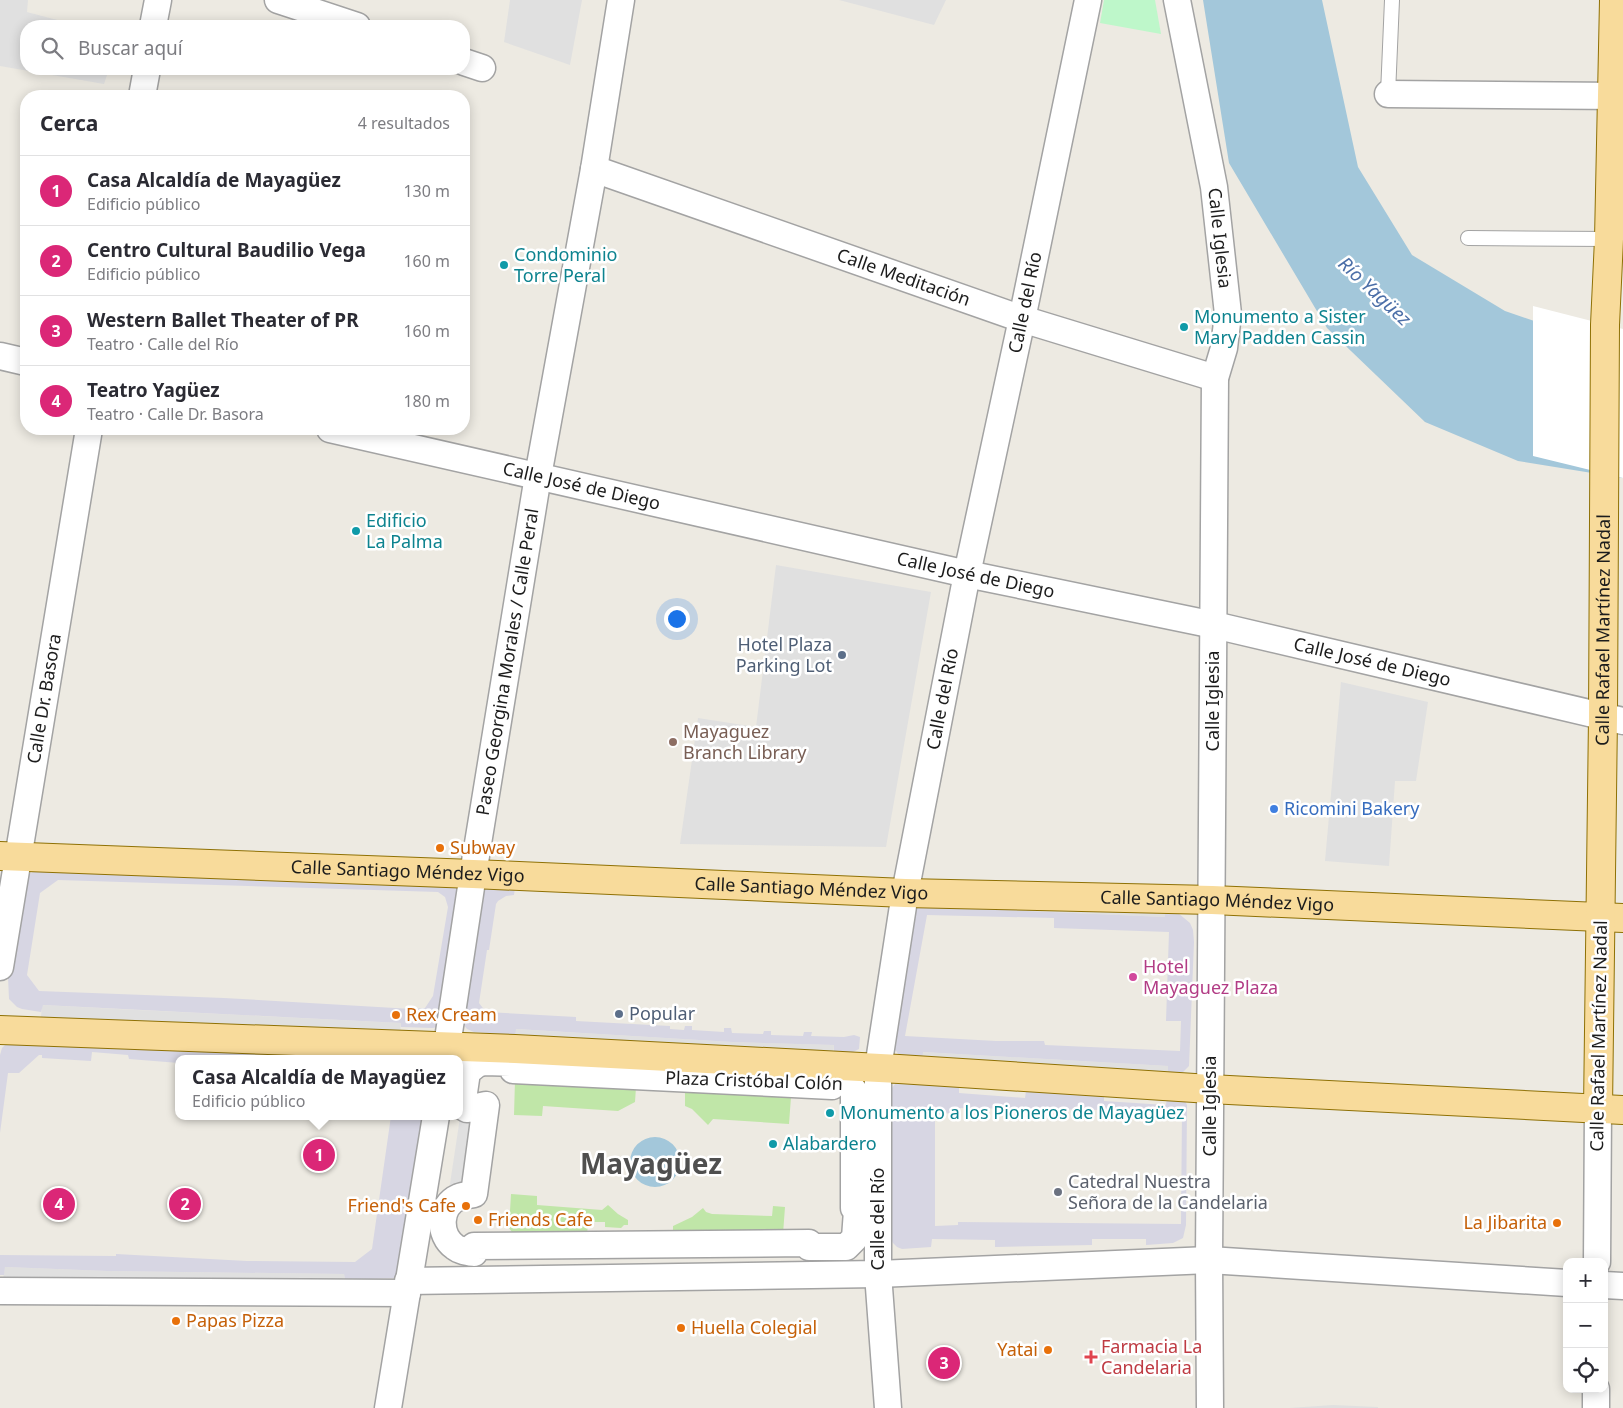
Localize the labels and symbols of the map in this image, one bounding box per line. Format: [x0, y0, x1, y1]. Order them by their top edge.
street label: Calle Iglesia [1203, 186, 1238, 289]
place label: Condominio Torre Peral [514, 242, 617, 287]
street label: Calle Meditación [834, 242, 974, 311]
street label: Calle del Río [1002, 250, 1047, 355]
water label: Río Yagüez [1333, 251, 1417, 332]
marker: Condominio Torre Peral [498, 259, 510, 271]
place label: Monumento a Sister Mary Padden Cassin [1194, 304, 1366, 349]
marker: Monumento a Sister Mary Padden Cassin [1178, 321, 1190, 333]
street label: Calle José de Diego [501, 456, 663, 515]
street label: Paseo Georgina Morales / Calle Peral [470, 506, 544, 817]
place label: Edificio La Palma [366, 508, 443, 553]
street label: Calle Rafael Martínez Nadal [1590, 514, 1615, 746]
marker: Edificio La Palma [350, 525, 362, 537]
street label: Calle José de Diego [895, 545, 1057, 603]
your location [664, 606, 690, 632]
street label: Calle José de Diego [1291, 631, 1453, 691]
street label: Calle Dr. Basora [21, 632, 66, 765]
place label: Hotel Plaza Parking Lot [736, 632, 832, 677]
street label: Calle del Río [920, 646, 963, 752]
marker: Hotel Plaza Parking Lot [836, 649, 848, 661]
street label: Calle Iglesia [1200, 651, 1224, 751]
place label: Mayaguez Branch Library [683, 719, 807, 764]
marker: Mayaguez Branch Library [667, 736, 679, 748]
place label: Ricomini Bakery [1284, 796, 1420, 820]
marker: Ricomini Bakery [1268, 803, 1280, 815]
place label: Subway [450, 835, 516, 859]
marker: Subway [434, 842, 446, 854]
street label: Calle Santiago Méndez Vigo [290, 854, 525, 887]
street label: Calle Santiago Méndez Vigo [694, 871, 929, 905]
street label: Calle Santiago Méndez Vigo [1100, 884, 1335, 916]
street label: Calle Rafael Martínez Nadal [1584, 920, 1612, 1152]
place label: Hotel Mayaguez Plaza [1143, 954, 1278, 999]
marker: Hotel Mayaguez Plaza [1127, 971, 1139, 983]
place label: Popular [629, 1001, 696, 1025]
place label: Rex Cream [406, 1002, 497, 1026]
marker: Popular [613, 1008, 625, 1020]
marker: Rex Cream [390, 1009, 402, 1021]
street label: Calle Iglesia [1197, 1056, 1221, 1156]
street label: Plaza Cristóbal Colón [665, 1065, 843, 1095]
place label: Monumento a los Pioneros de Mayagüez [840, 1100, 1184, 1124]
marker: Monumento a los Pioneros de Mayagüez [824, 1107, 836, 1119]
place label: Alabardero [783, 1131, 877, 1155]
pin: 1 [303, 1136, 335, 1174]
marker: Alabardero [767, 1138, 779, 1150]
district label: Mayagüez [580, 1144, 722, 1182]
street label: Calle del Río [865, 1168, 889, 1270]
place label: Catedral Nuestra Señora de la Candelaria [1068, 1169, 1268, 1214]
pin: 4 [43, 1185, 75, 1223]
pin: 2 [169, 1185, 201, 1223]
marker: Catedral Nuestra Señora de la Candelaria [1052, 1186, 1064, 1198]
place label: Friend's Cafe [348, 1193, 456, 1217]
marker: Friend's Cafe [460, 1200, 472, 1212]
place label: Friends Cafe [488, 1207, 593, 1231]
place label: La Jibarita [1463, 1210, 1547, 1234]
marker: Friends Cafe [472, 1214, 484, 1226]
marker: La Jibarita [1551, 1217, 1563, 1229]
place label: Papas Pizza [186, 1308, 284, 1332]
marker: Papas Pizza [170, 1315, 182, 1327]
place label: Huella Colegial [691, 1315, 817, 1339]
marker: Huella Colegial [675, 1322, 687, 1334]
place label: Farmacia La Candelaria [1101, 1334, 1202, 1379]
place label: Yatai [997, 1337, 1038, 1361]
pin: 3 [928, 1344, 960, 1382]
marker: Yatai [1042, 1344, 1054, 1356]
marker: Farmacia La Candelaria [1085, 1351, 1097, 1363]

